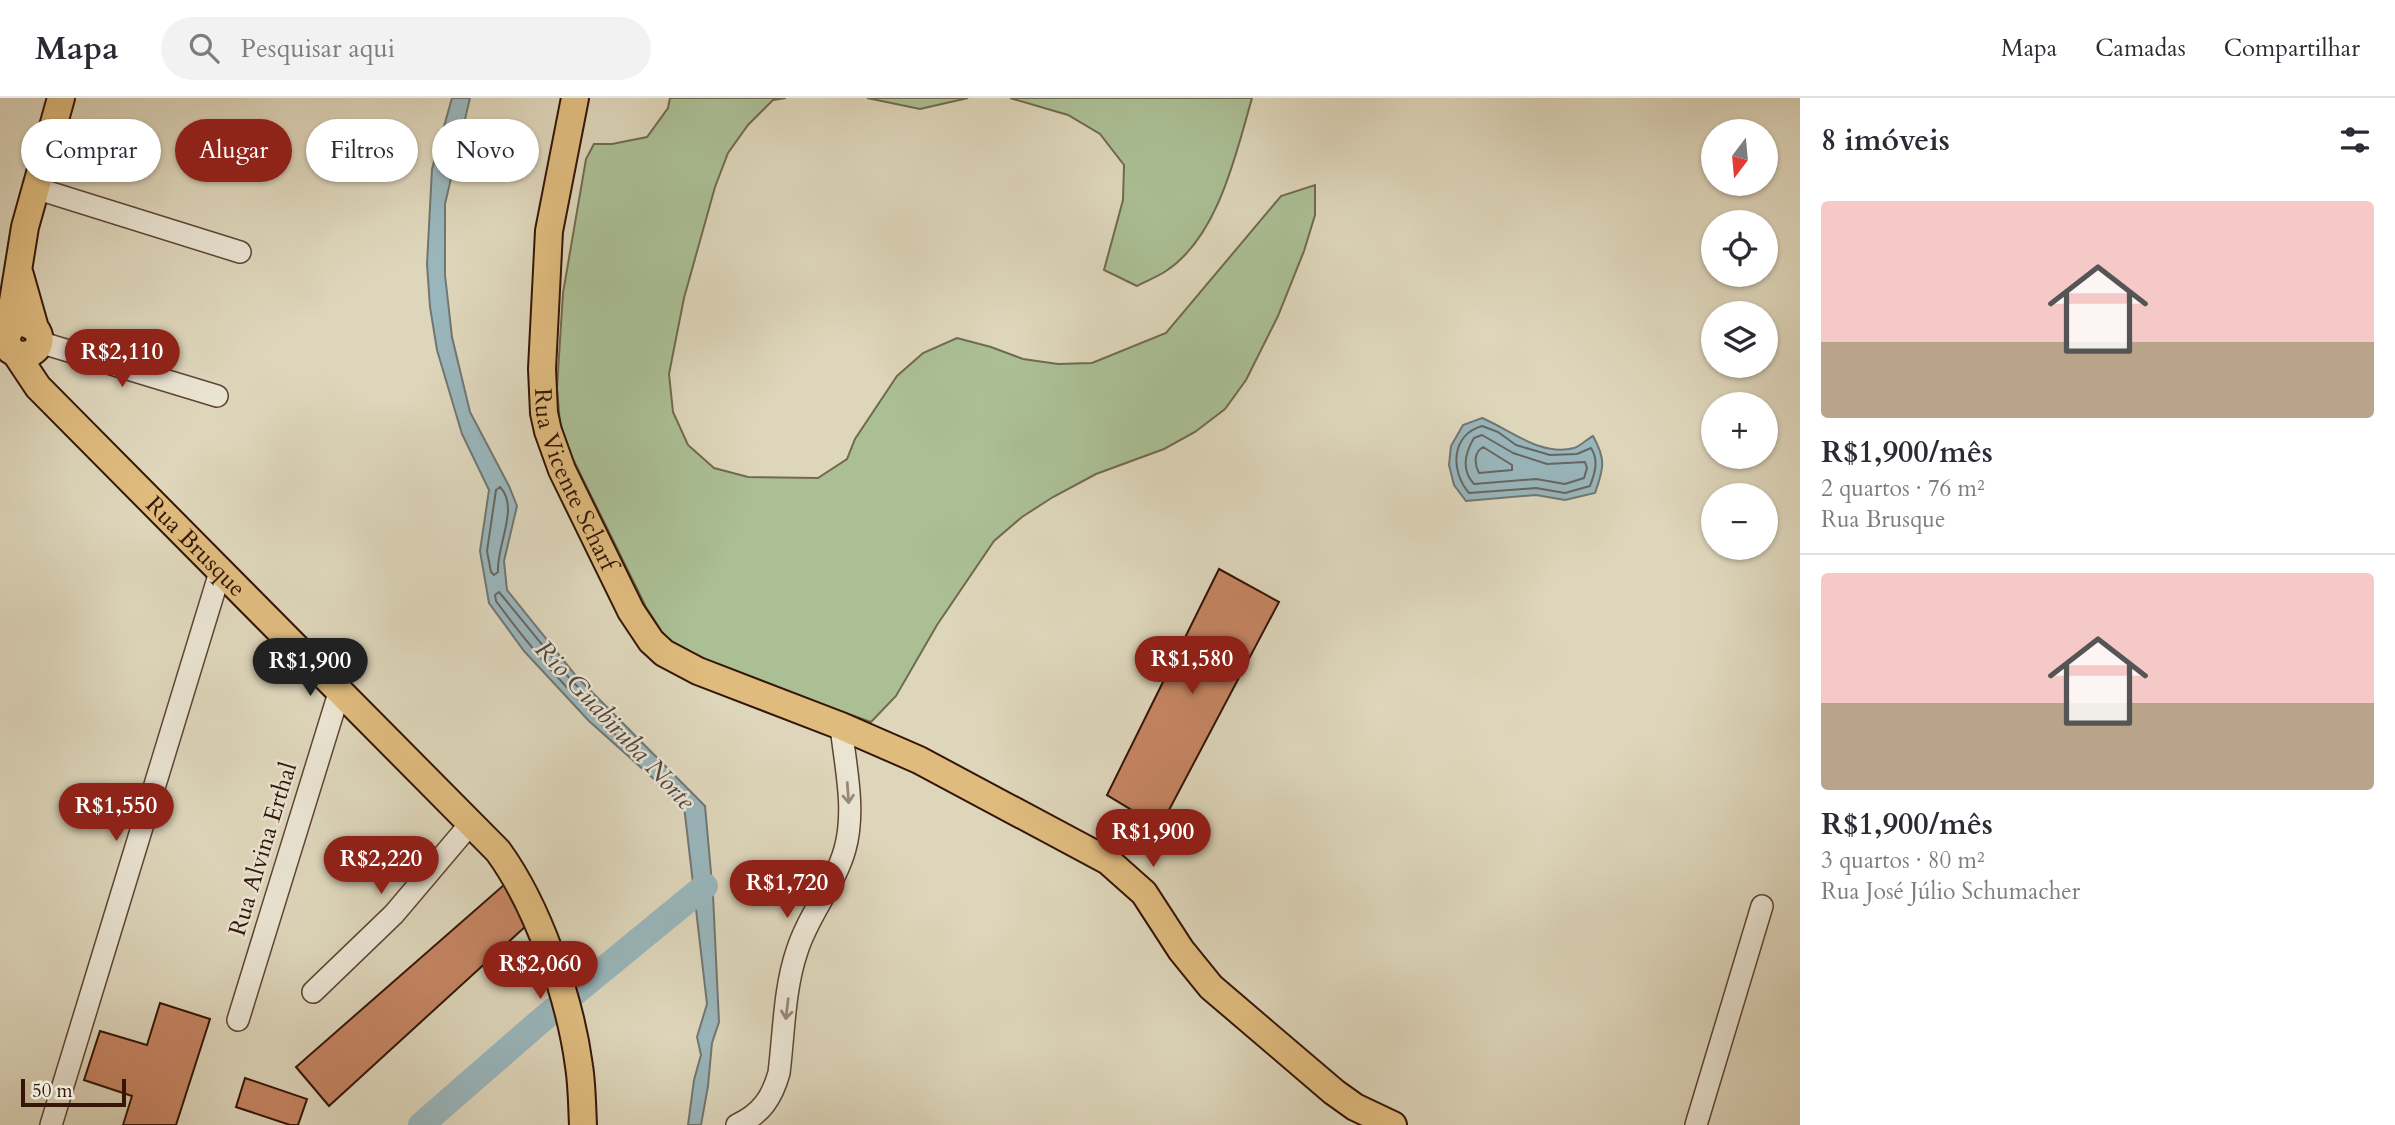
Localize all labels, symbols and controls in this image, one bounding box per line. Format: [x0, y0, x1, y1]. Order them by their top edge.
search box [161, 17, 651, 80]
text: Mapa [35, 26, 119, 71]
icon: search [185, 29, 223, 67]
text: Pesquisar aqui [241, 31, 395, 66]
text: Mapa [2001, 32, 2057, 65]
text: Camadas [2095, 32, 2186, 65]
text: Compartilhar [2224, 32, 2360, 65]
chip: Comprar [21, 119, 161, 182]
chip: Alugar [175, 119, 292, 182]
chip: Filtros [306, 119, 418, 182]
chip: Novo [432, 119, 539, 182]
north arrow [1701, 119, 1778, 196]
map controls [1701, 119, 1778, 560]
text: 8 imóveis [1821, 120, 1950, 161]
icon: filters [2336, 121, 2374, 159]
button: locate [1701, 210, 1778, 287]
icon: home [2035, 246, 2161, 372]
button: layers [1701, 301, 1778, 378]
pin: R$2,110 [57, 330, 187, 389]
text: R$2,110 [81, 336, 163, 367]
street label: Rua Vicente Scharf [526, 387, 627, 579]
button: + [1701, 392, 1778, 469]
text: R$1,900/mês [1821, 432, 1993, 473]
text: 2 quartos · 76 m² [1821, 473, 1985, 504]
button: − [1701, 483, 1778, 560]
street label: Rua Brusque [139, 489, 253, 604]
text: Rua Brusque [1821, 504, 1945, 535]
icon: home [2035, 618, 2161, 744]
water label: Rio Guabiruba Norte [527, 633, 703, 818]
pin: R$1,580 [1127, 636, 1257, 696]
pin: R$1,900 [245, 638, 375, 698]
text: R$1,580 [1151, 643, 1233, 674]
text: R$1,900 [269, 645, 351, 676]
street label: Rua Alvina Erthal [221, 758, 305, 940]
one-way arrow [842, 782, 855, 804]
pin: R$1,550 [51, 784, 181, 843]
text: R$1,550 [75, 790, 157, 821]
text: R$1,900/mês [1821, 804, 1993, 845]
pin: R$1,900 [1088, 810, 1218, 869]
text: R$1,900 [1112, 816, 1194, 847]
pin: R$2,220 [316, 836, 446, 896]
text: R$2,220 [340, 843, 422, 874]
text: 3 quartos · 80 m² [1821, 845, 1985, 876]
pin: R$1,720 [722, 860, 852, 920]
text: R$1,720 [746, 867, 828, 898]
text: Rua José Júlio Schumacher [1821, 876, 2080, 907]
pin: R$2,060 [475, 942, 605, 1001]
text: R$2,060 [499, 948, 581, 979]
one-way arrow [780, 997, 793, 1019]
scale bar [21, 1076, 126, 1108]
text: 50 m [32, 1078, 73, 1104]

